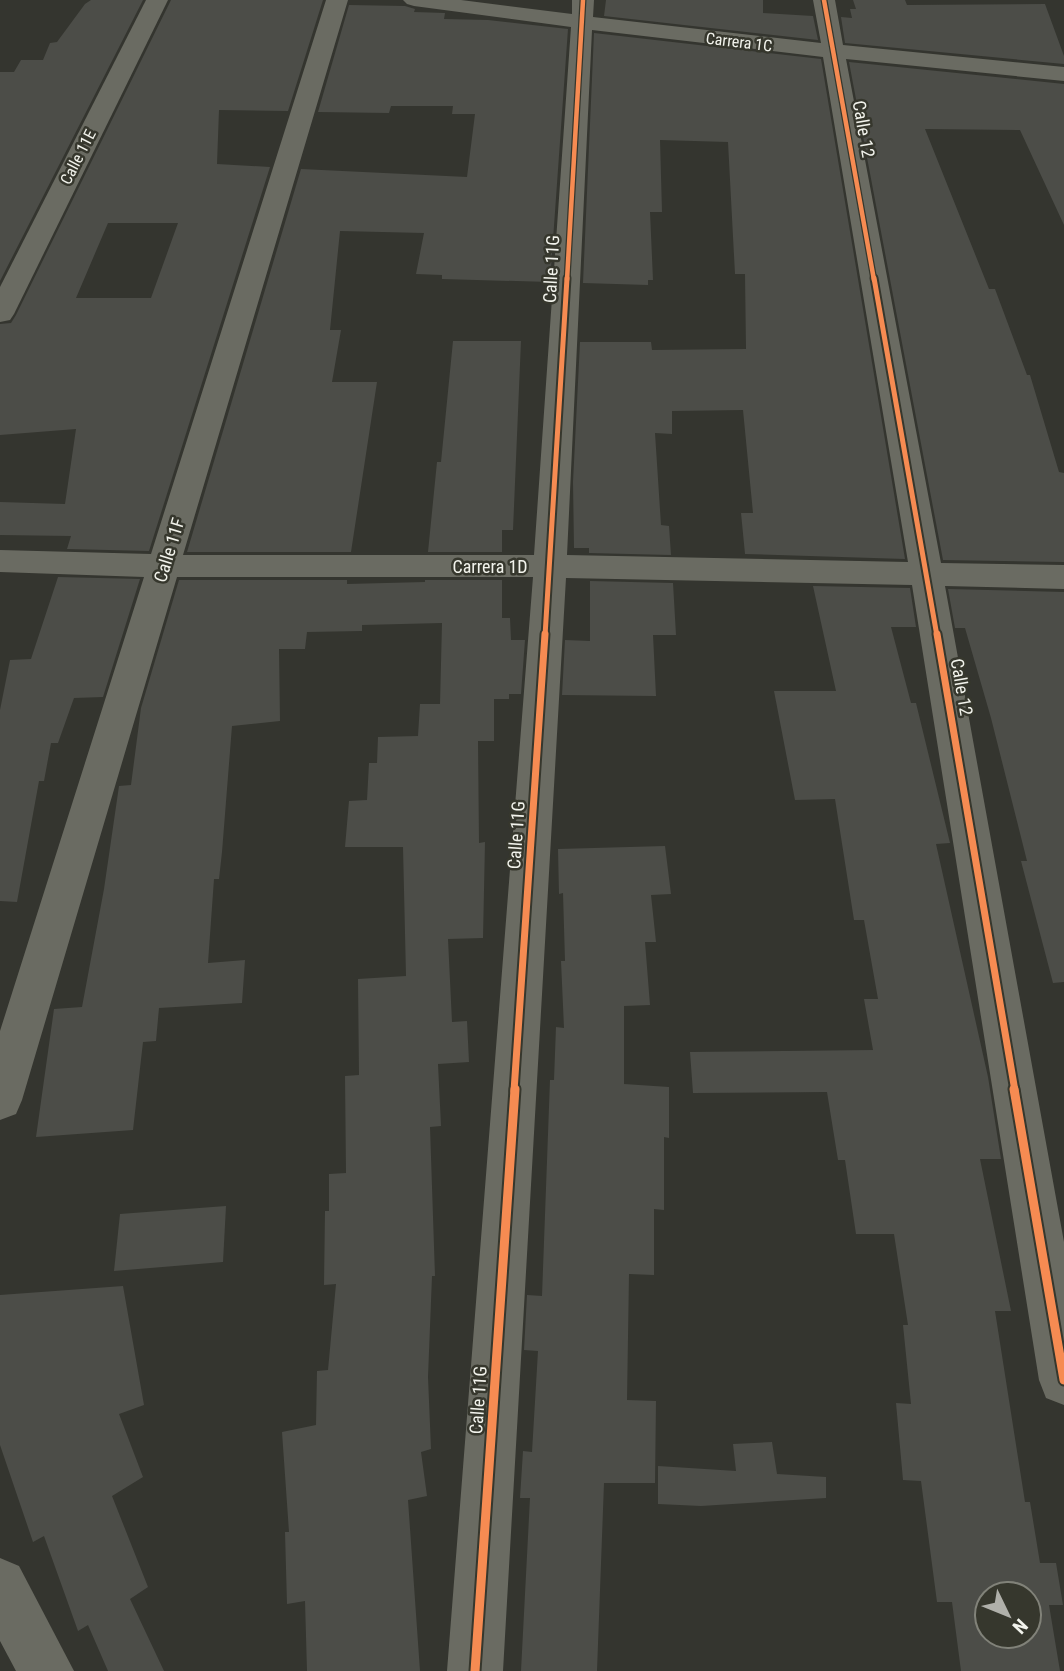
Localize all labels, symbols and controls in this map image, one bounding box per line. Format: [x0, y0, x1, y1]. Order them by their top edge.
street label: Carrera 1C [705, 29, 773, 55]
street label: Calle 12 [849, 99, 879, 159]
street label: Calle 11E [56, 126, 100, 188]
street label: Calle 11G [539, 234, 563, 304]
street label: Calle 11F [149, 515, 189, 585]
street label: Carrera 1D [452, 556, 528, 577]
street label: Calle 12 [947, 657, 977, 717]
street label: Calle 11G [503, 800, 529, 870]
street label: Calle 11G [465, 1365, 491, 1435]
north arrow [973, 1580, 1043, 1650]
text: N [1008, 1614, 1032, 1638]

